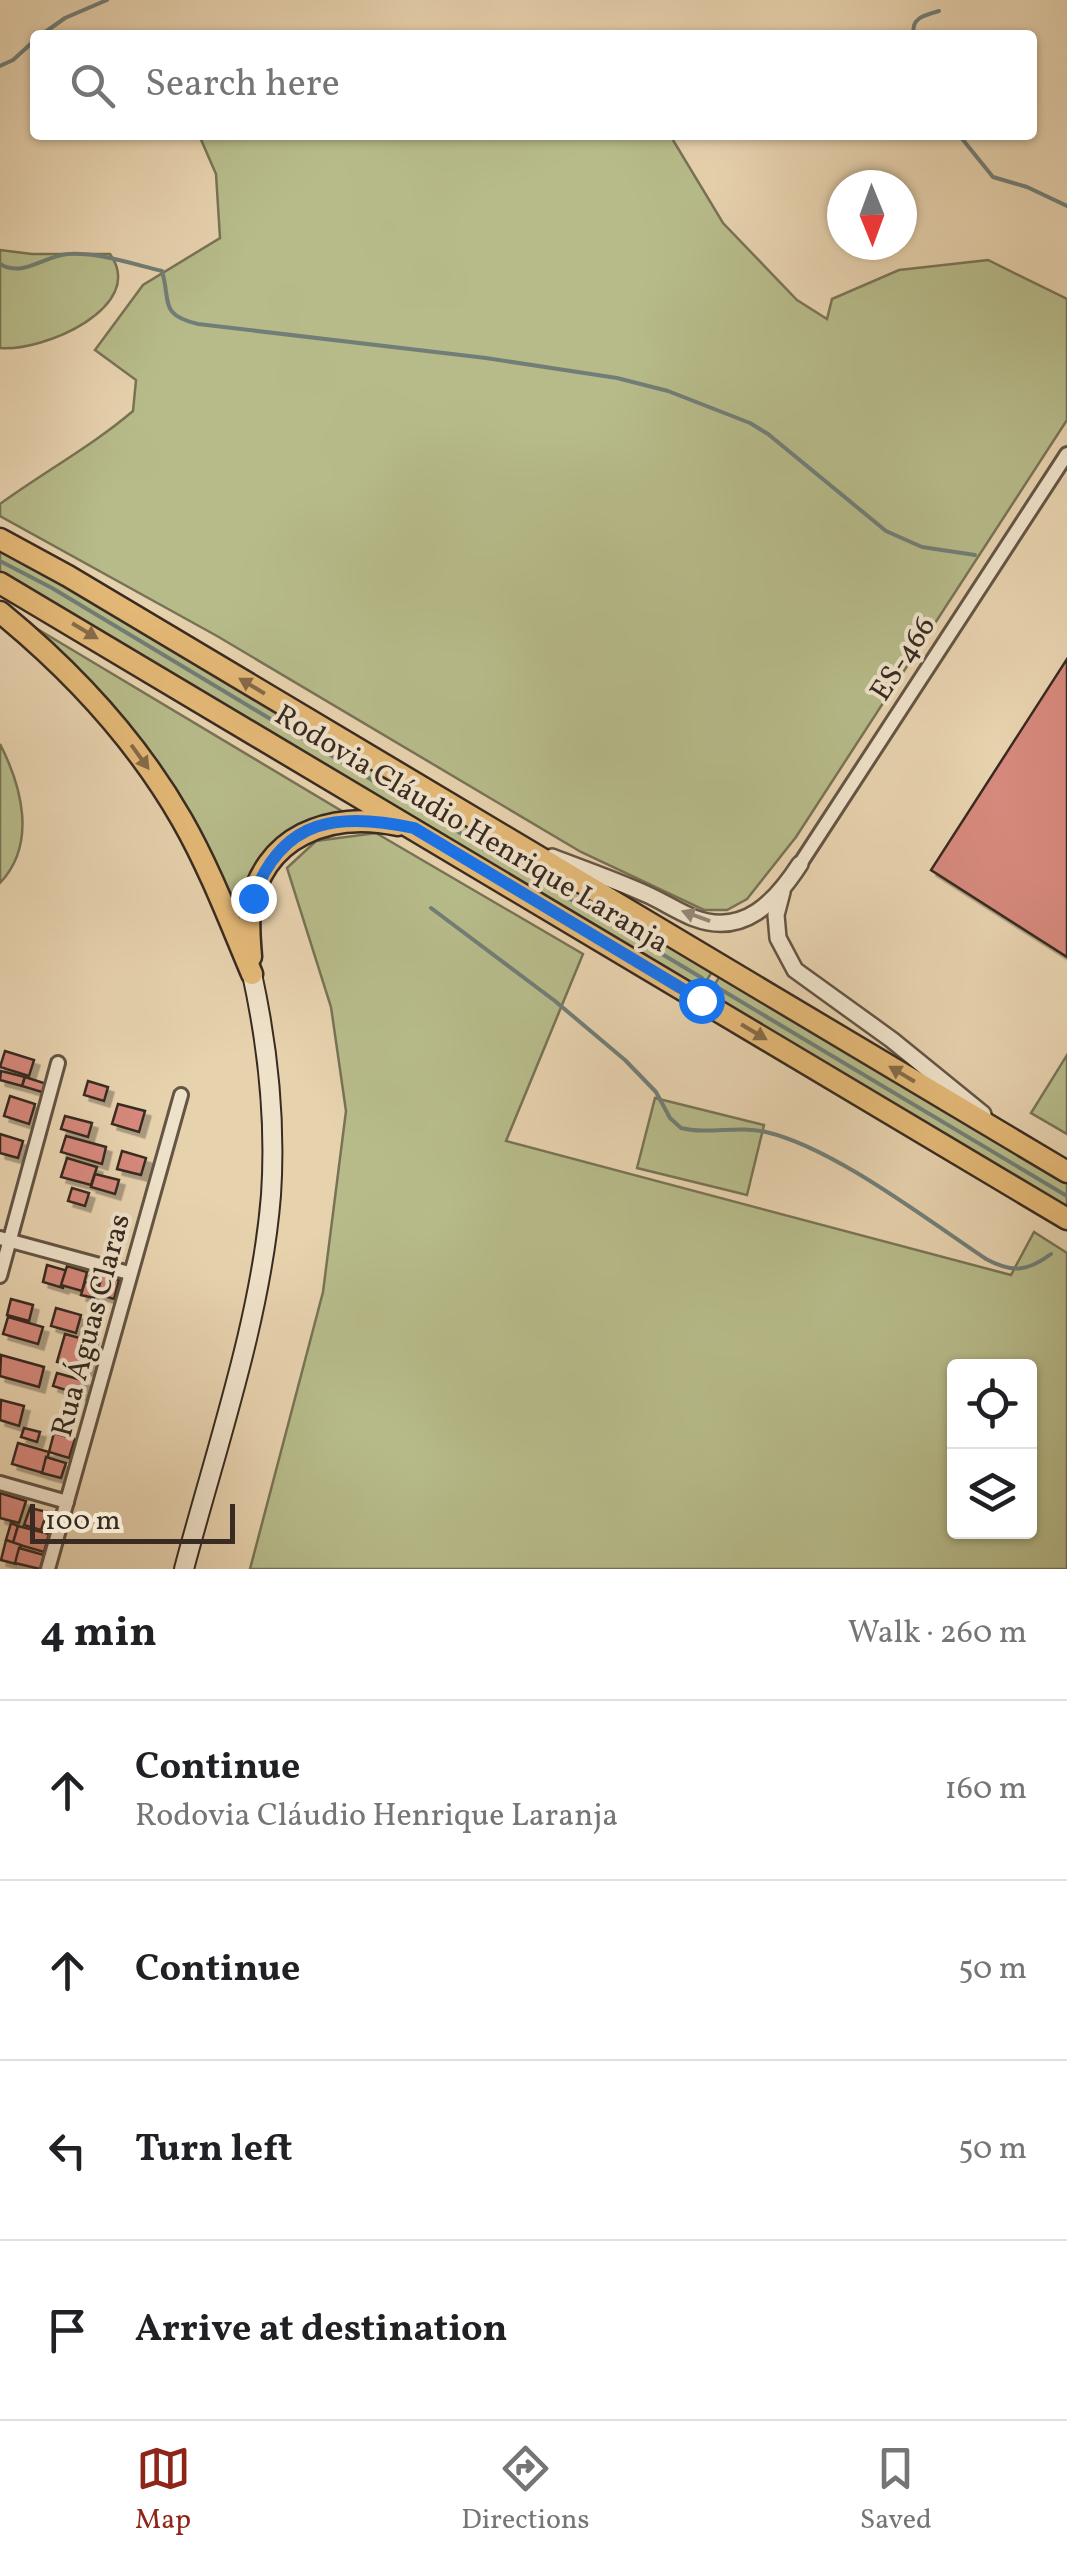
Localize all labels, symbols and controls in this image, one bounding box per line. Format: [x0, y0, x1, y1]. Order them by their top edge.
search box [30, 30, 1037, 140]
icon: search [65, 58, 120, 113]
text: Search here [145, 59, 340, 112]
north arrow [827, 170, 917, 260]
street label: ES-466 [861, 608, 947, 710]
one-way arrow [71, 622, 99, 639]
one-way arrow [237, 678, 266, 695]
street label: Rodovia Cláudio Henrique Laranja [266, 695, 676, 964]
one-way arrow [130, 744, 150, 770]
route end [231, 876, 277, 922]
one-way arrow [680, 908, 710, 923]
route start [679, 978, 725, 1024]
one-way arrow [740, 1022, 768, 1040]
one-way arrow [888, 1066, 917, 1083]
street label: Rua Águas Claras [42, 1209, 142, 1442]
map controls [947, 1359, 1037, 1539]
button: locate [947, 1359, 1037, 1449]
button: layers [947, 1449, 1037, 1539]
scale bar [30, 1499, 235, 1544]
text: 100 m [45, 1502, 120, 1541]
text: 4 min [40, 1605, 157, 1664]
text: Walk · 260 m [848, 1612, 1027, 1656]
text: Continue [135, 1742, 300, 1795]
icon: ahead [40, 1763, 95, 1818]
text: 160 m [944, 1768, 1027, 1812]
text: Rodovia Cláudio Henrique Laranja [135, 1795, 618, 1839]
icon: ahead [40, 1943, 95, 1998]
text: Continue [135, 1944, 300, 1997]
text: 50 m [958, 1948, 1027, 1992]
icon: left [40, 2123, 95, 2178]
text: Turn left [135, 2124, 292, 2177]
text: 50 m [958, 2128, 1027, 2172]
icon: arrive [40, 2303, 95, 2358]
text: Arrive at destination [135, 2304, 508, 2357]
tab: Map [135, 2441, 191, 2540]
tab: Directions [461, 2441, 590, 2540]
tab: Saved [860, 2441, 932, 2540]

